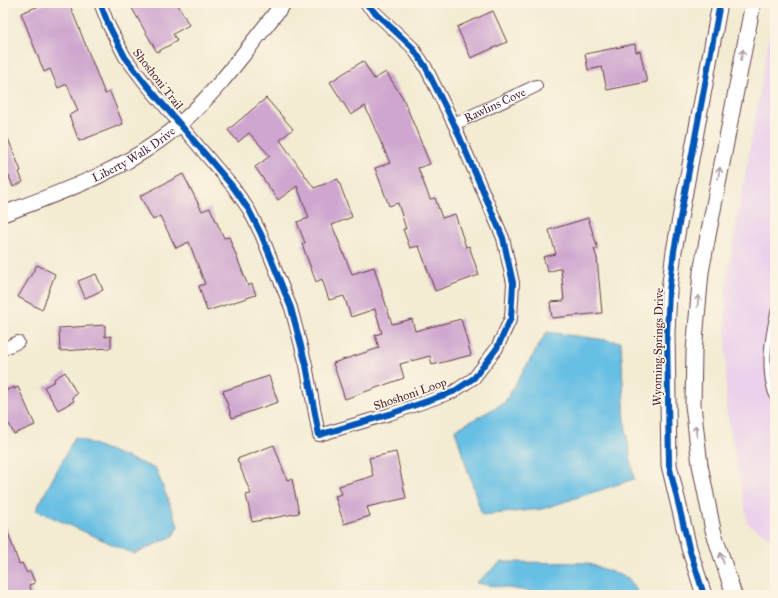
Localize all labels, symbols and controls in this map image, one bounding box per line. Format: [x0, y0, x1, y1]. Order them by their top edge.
street label: Shoshoni Trail [130, 46, 187, 113]
one-way arrow [739, 49, 747, 62]
street label: Rawlins Cove [462, 85, 528, 125]
street label: Liberty Walk Drive [90, 124, 178, 185]
one-way arrow [716, 167, 724, 180]
street label: Wyoming Springs Drive [650, 288, 667, 406]
one-way arrow [695, 295, 702, 308]
street label: Shoshoni Loop [372, 375, 448, 413]
one-way arrow [693, 425, 700, 438]
one-way arrow [718, 552, 725, 565]

